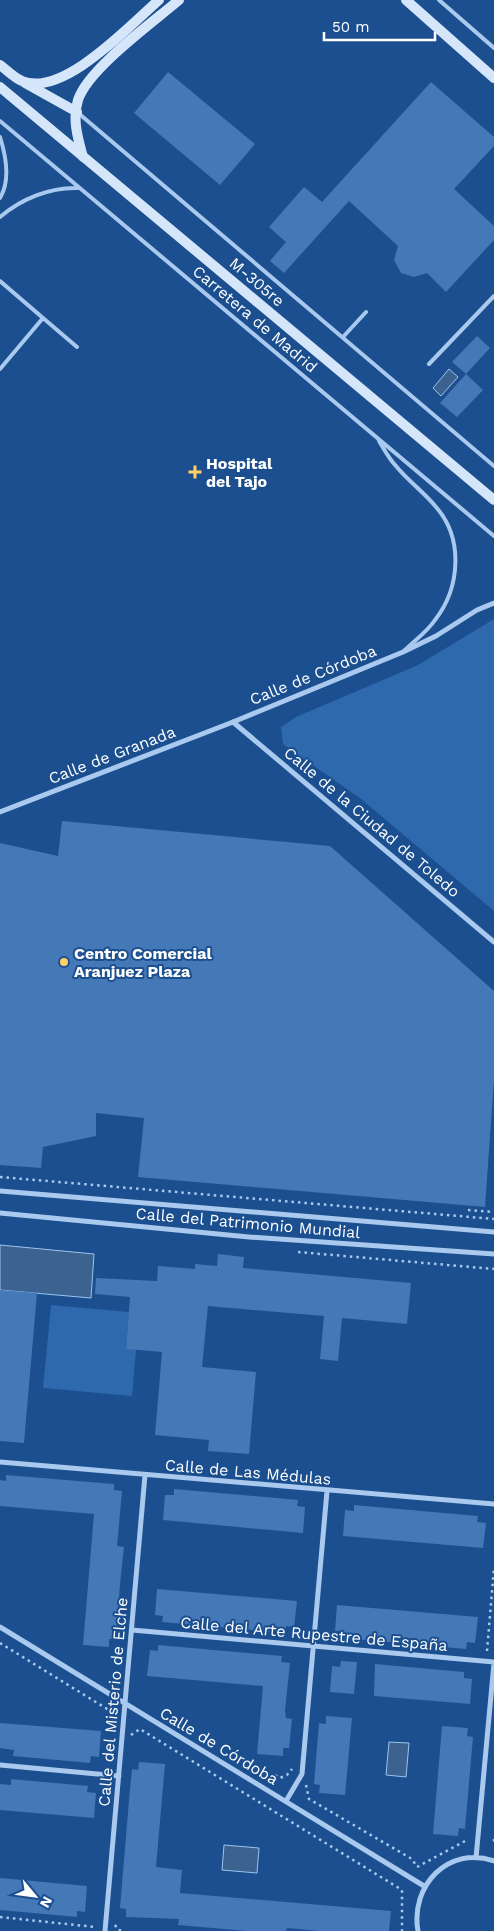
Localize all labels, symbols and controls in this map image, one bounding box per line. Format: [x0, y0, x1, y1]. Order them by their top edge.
scale bar [324, 10, 435, 42]
text: 50 m [332, 18, 369, 36]
street label: M-305re [226, 254, 288, 310]
street label: Carretera de Madrid [189, 261, 321, 377]
place label: Hospital del Tajo [206, 454, 273, 491]
marker: Hospital del Tajo [188, 465, 202, 479]
street label: Calle de Córdoba [247, 641, 379, 709]
street label: Calle de Granada [46, 722, 178, 788]
street label: Calle de la Ciudad de Toledo [280, 743, 464, 901]
place label: Centro Comercial Aranjuez Plaza [74, 944, 213, 981]
marker: Centro Comercial Aranjuez Plaza [58, 956, 70, 968]
street label: Calle del Patrimonio Mundial [135, 1204, 361, 1242]
street label: Calle de Las Médulas [164, 1455, 332, 1489]
street label: Calle del Misterio de Elche [94, 1597, 132, 1807]
street label: Calle del Arte Rupestre de España [180, 1613, 448, 1655]
street label: Calle de Córdoba [156, 1703, 282, 1789]
north arrow [10, 1871, 60, 1921]
text: N [37, 1894, 56, 1911]

